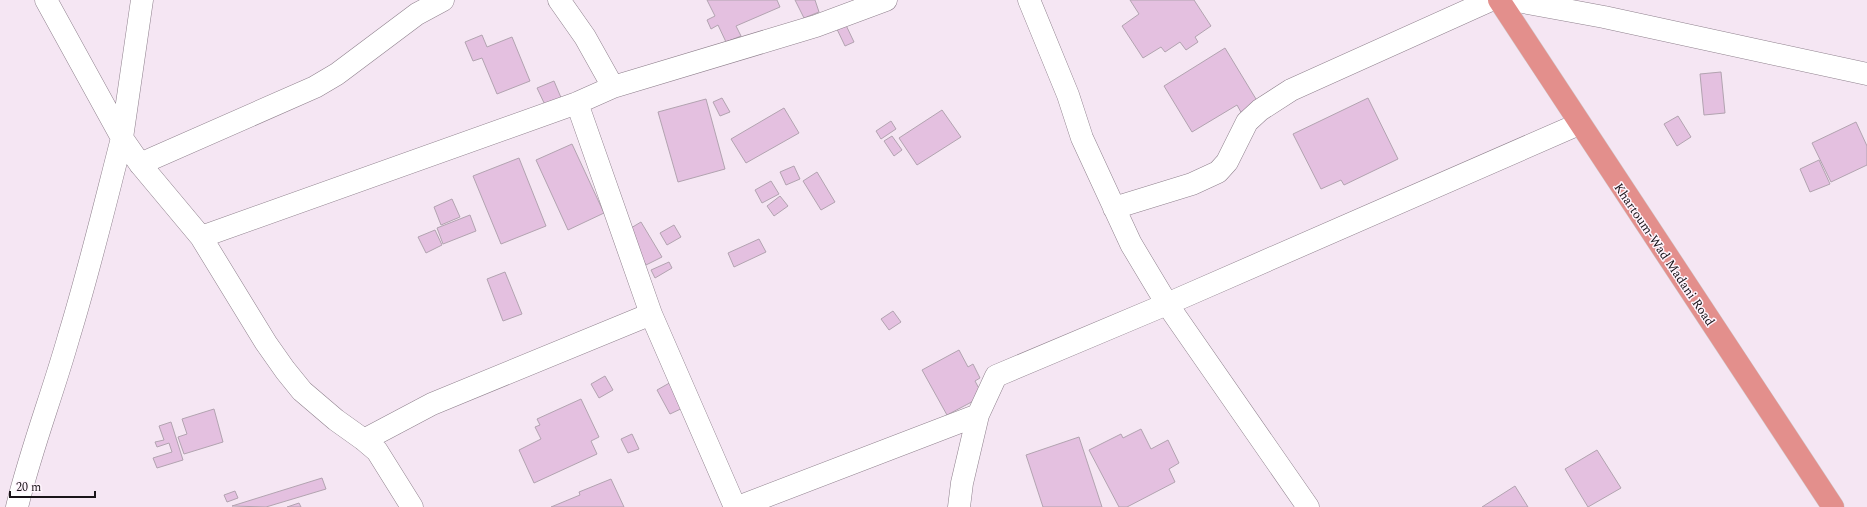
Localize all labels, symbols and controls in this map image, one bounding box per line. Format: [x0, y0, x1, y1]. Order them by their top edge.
street label: Khartoum-Wad Madani Road [1609, 179, 1720, 330]
scale bar [10, 473, 95, 499]
text: 20 m [16, 478, 41, 497]

